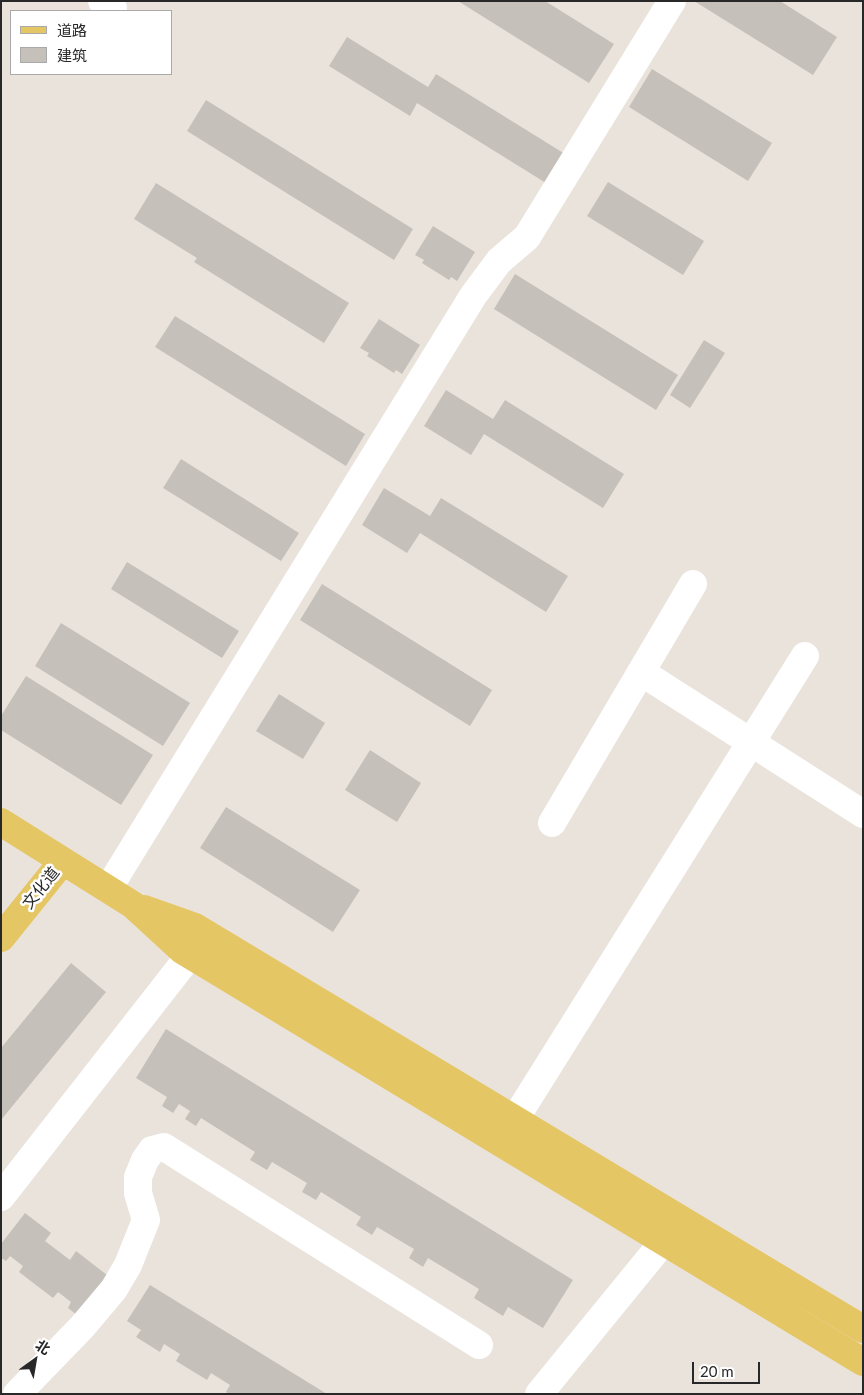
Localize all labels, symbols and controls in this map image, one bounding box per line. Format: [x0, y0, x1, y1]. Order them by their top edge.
legend [10, 10, 172, 75]
text: 道路 [57, 21, 87, 39]
text: 建筑 [57, 46, 87, 64]
street label: 文化道 [18, 863, 64, 913]
north arrow [10, 1335, 60, 1385]
text: 北 [33, 1336, 54, 1358]
scale bar [694, 1352, 762, 1384]
text: 20 m [700, 1362, 734, 1380]

